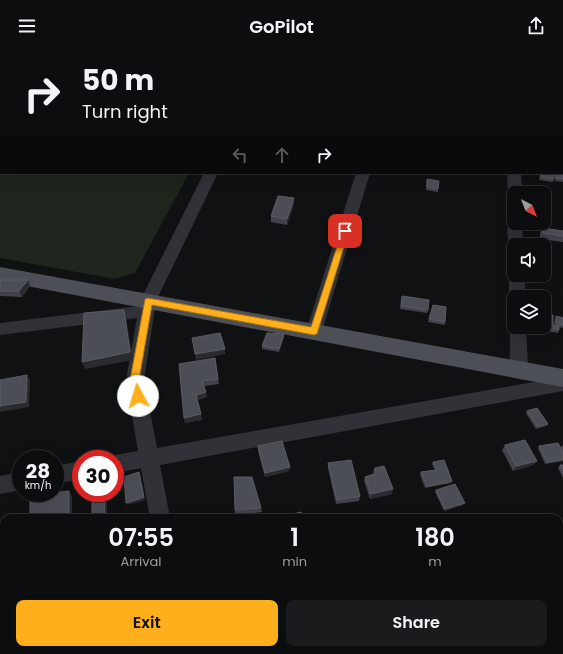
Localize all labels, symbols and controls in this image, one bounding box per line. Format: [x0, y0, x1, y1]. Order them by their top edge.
text: GoPilot [249, 14, 314, 39]
icon: menu [16, 15, 38, 37]
icon: share [525, 15, 547, 37]
text: 50 m [82, 61, 154, 100]
icon: right [16, 68, 68, 120]
text: Turn right [82, 99, 168, 124]
icon: left [229, 144, 251, 166]
icon: ahead [271, 144, 293, 166]
icon: right [313, 144, 335, 166]
north arrow [507, 186, 551, 230]
map controls [507, 186, 551, 334]
pin [328, 214, 362, 248]
icon: arrive [334, 220, 356, 242]
button: sound [507, 238, 551, 282]
button: layers [507, 290, 551, 334]
position arrow [117, 375, 159, 417]
speed limit sign: 30 [72, 450, 124, 502]
text: 28 [26, 457, 50, 485]
text: km/h [25, 478, 51, 493]
text: 07:55 [108, 521, 174, 554]
text: 1 [290, 521, 299, 554]
text: 180 [415, 521, 455, 554]
text: Arrival [121, 552, 162, 571]
text: min [282, 552, 307, 571]
text: m [428, 552, 442, 571]
button: Exit [16, 600, 278, 646]
button: Share [286, 600, 547, 646]

